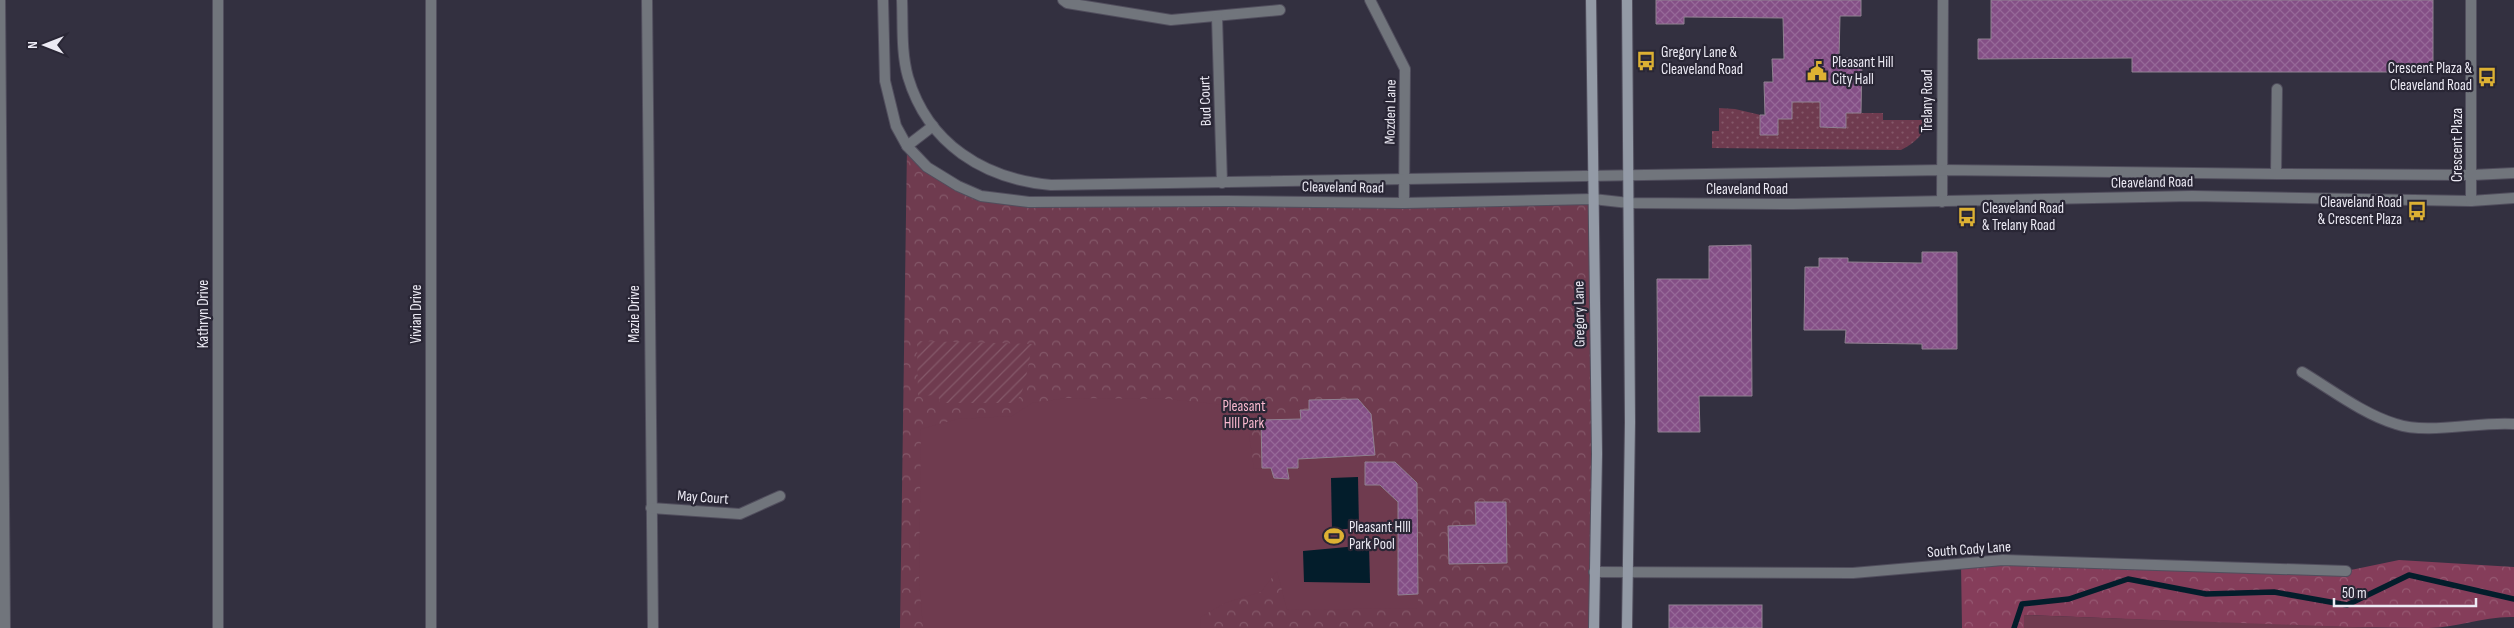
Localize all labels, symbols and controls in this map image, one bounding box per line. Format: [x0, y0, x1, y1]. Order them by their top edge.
north arrow [20, 20, 70, 70]
text: N [24, 41, 41, 49]
place label: Gregory Lane & Cleaveland Road [1661, 43, 1743, 79]
bus stop icon: Gregory Lane & Cleaveland Road [1635, 50, 1657, 72]
place label: Pleasant Hill City Hall [1832, 53, 1894, 89]
place label: Crescent Plaza & Cleaveland Road [2388, 59, 2472, 95]
public building icon: Pleasant Hill City Hall [1806, 60, 1828, 82]
bus stop icon: Crescent Plaza & Cleaveland Road [2476, 66, 2498, 88]
street label: Trelany Road [1918, 69, 1937, 133]
street label: Bud Court [1195, 75, 1216, 126]
street label: Mozden Lane [1380, 79, 1401, 145]
street label: Crescent Plaza [2448, 108, 2467, 182]
street label: Cleaveland Road [2111, 172, 2193, 193]
street label: Cleaveland Road [1302, 177, 1384, 198]
street label: Cleaveland Road [1706, 180, 1788, 199]
place label: Cleaveland Road & Crescent Plaza [2318, 193, 2402, 229]
place label: Cleaveland Road & Trelany Road [1982, 199, 2064, 235]
bus stop icon: Cleaveland Road & Crescent Plaza [2406, 200, 2428, 222]
bus stop icon: Cleaveland Road & Trelany Road [1956, 206, 1978, 228]
street label: Kathryn Drive [194, 280, 213, 348]
street label: Gregory Lane [1569, 281, 1590, 347]
street label: Vivian Drive [407, 285, 426, 343]
street label: Mazie Drive [625, 285, 644, 343]
park label: Pleasant HIll Park [1222, 397, 1266, 433]
street label: May Court [677, 486, 730, 509]
place label: Pleasant HIll Park Pool [1349, 518, 1411, 554]
sports icon: Pleasant HIll Park Pool [1323, 525, 1345, 547]
street label: South Cody Lane [1927, 537, 2012, 562]
scale bar [2334, 576, 2476, 608]
text: 50 m [2342, 584, 2367, 603]

